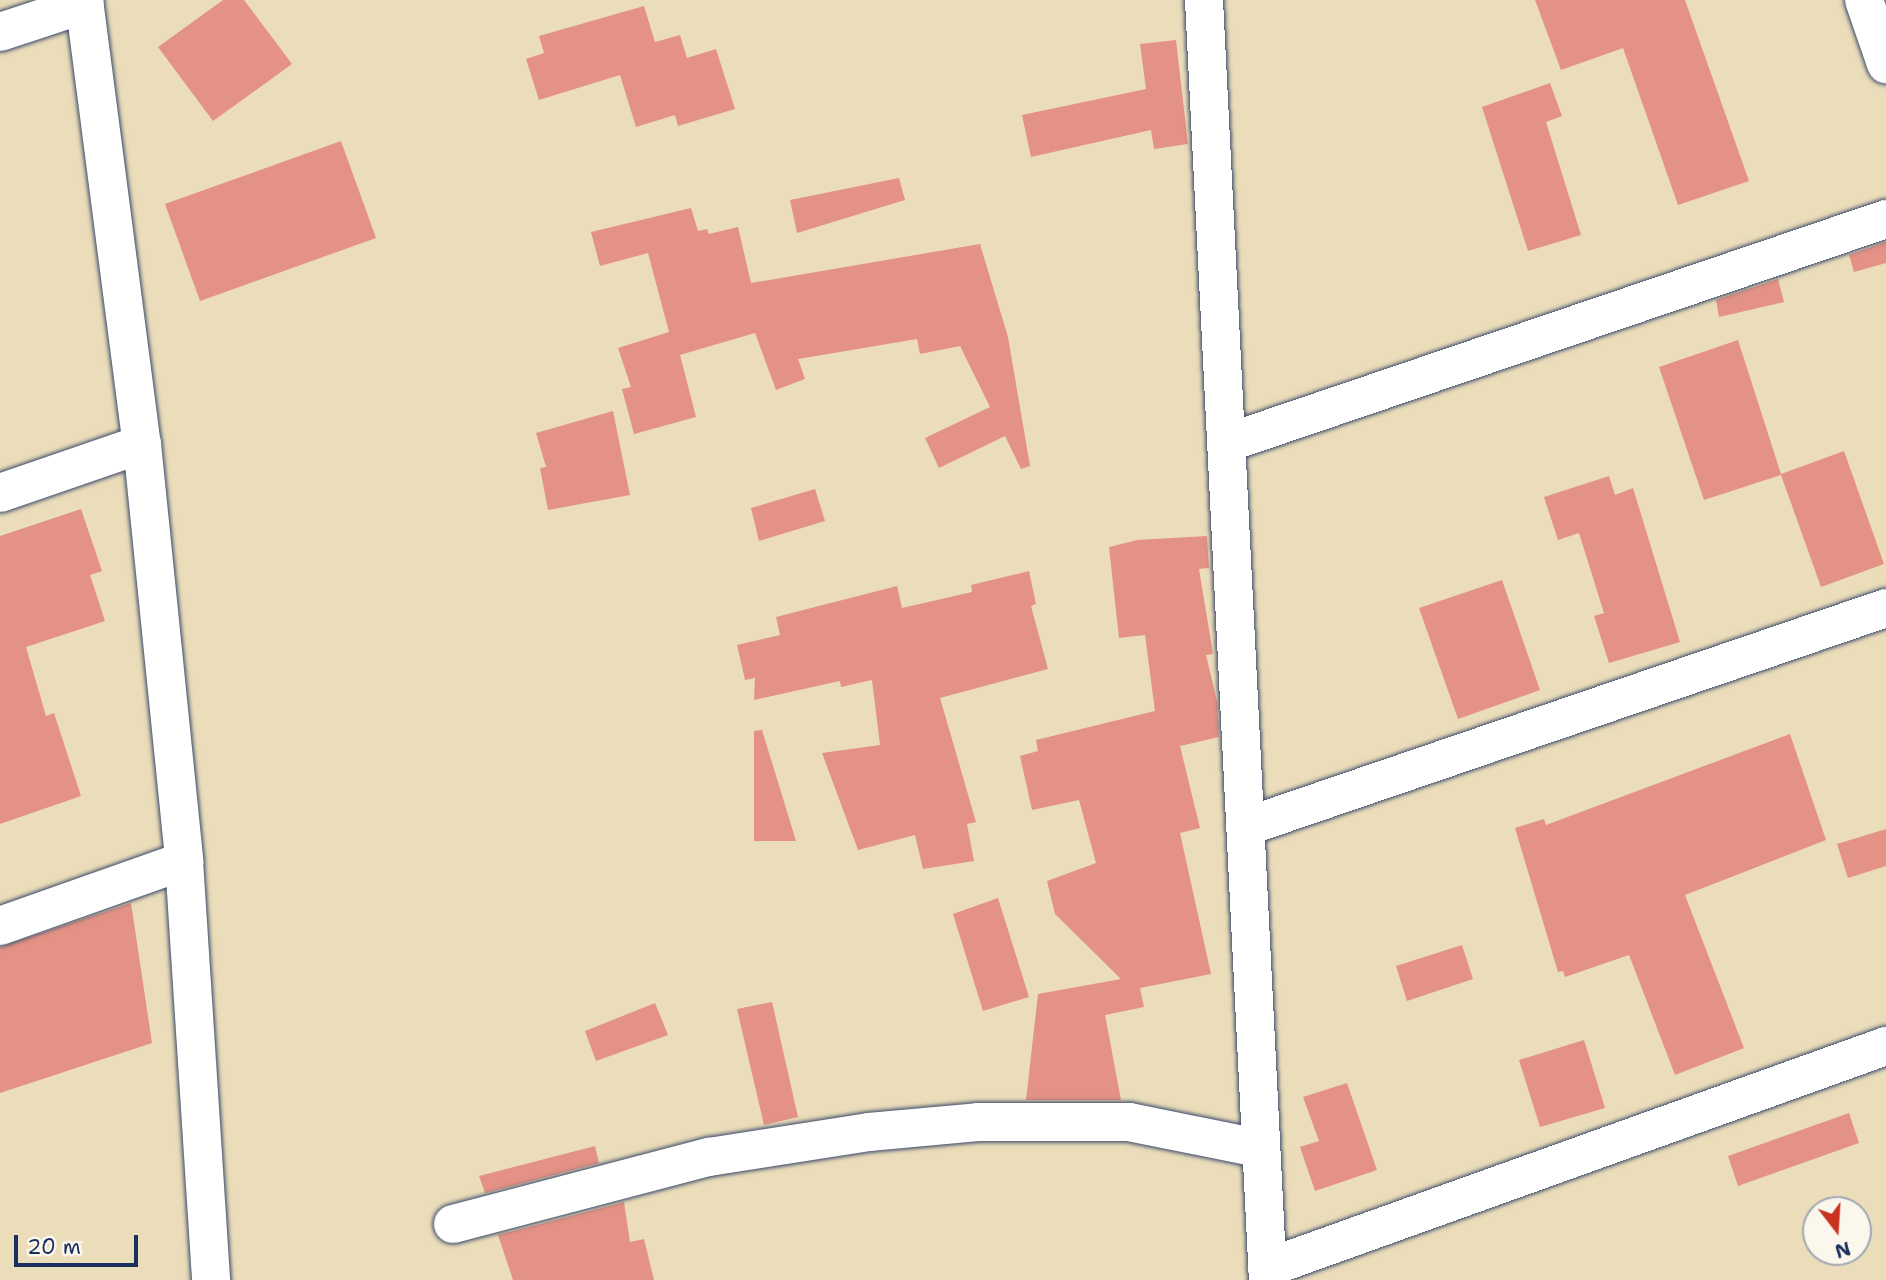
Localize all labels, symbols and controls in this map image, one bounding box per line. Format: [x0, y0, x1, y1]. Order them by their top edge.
north arrow [1802, 1196, 1872, 1266]
scale bar [18, 1220, 142, 1264]
text: 20 m [27, 1233, 81, 1261]
text: N [1832, 1235, 1854, 1264]

